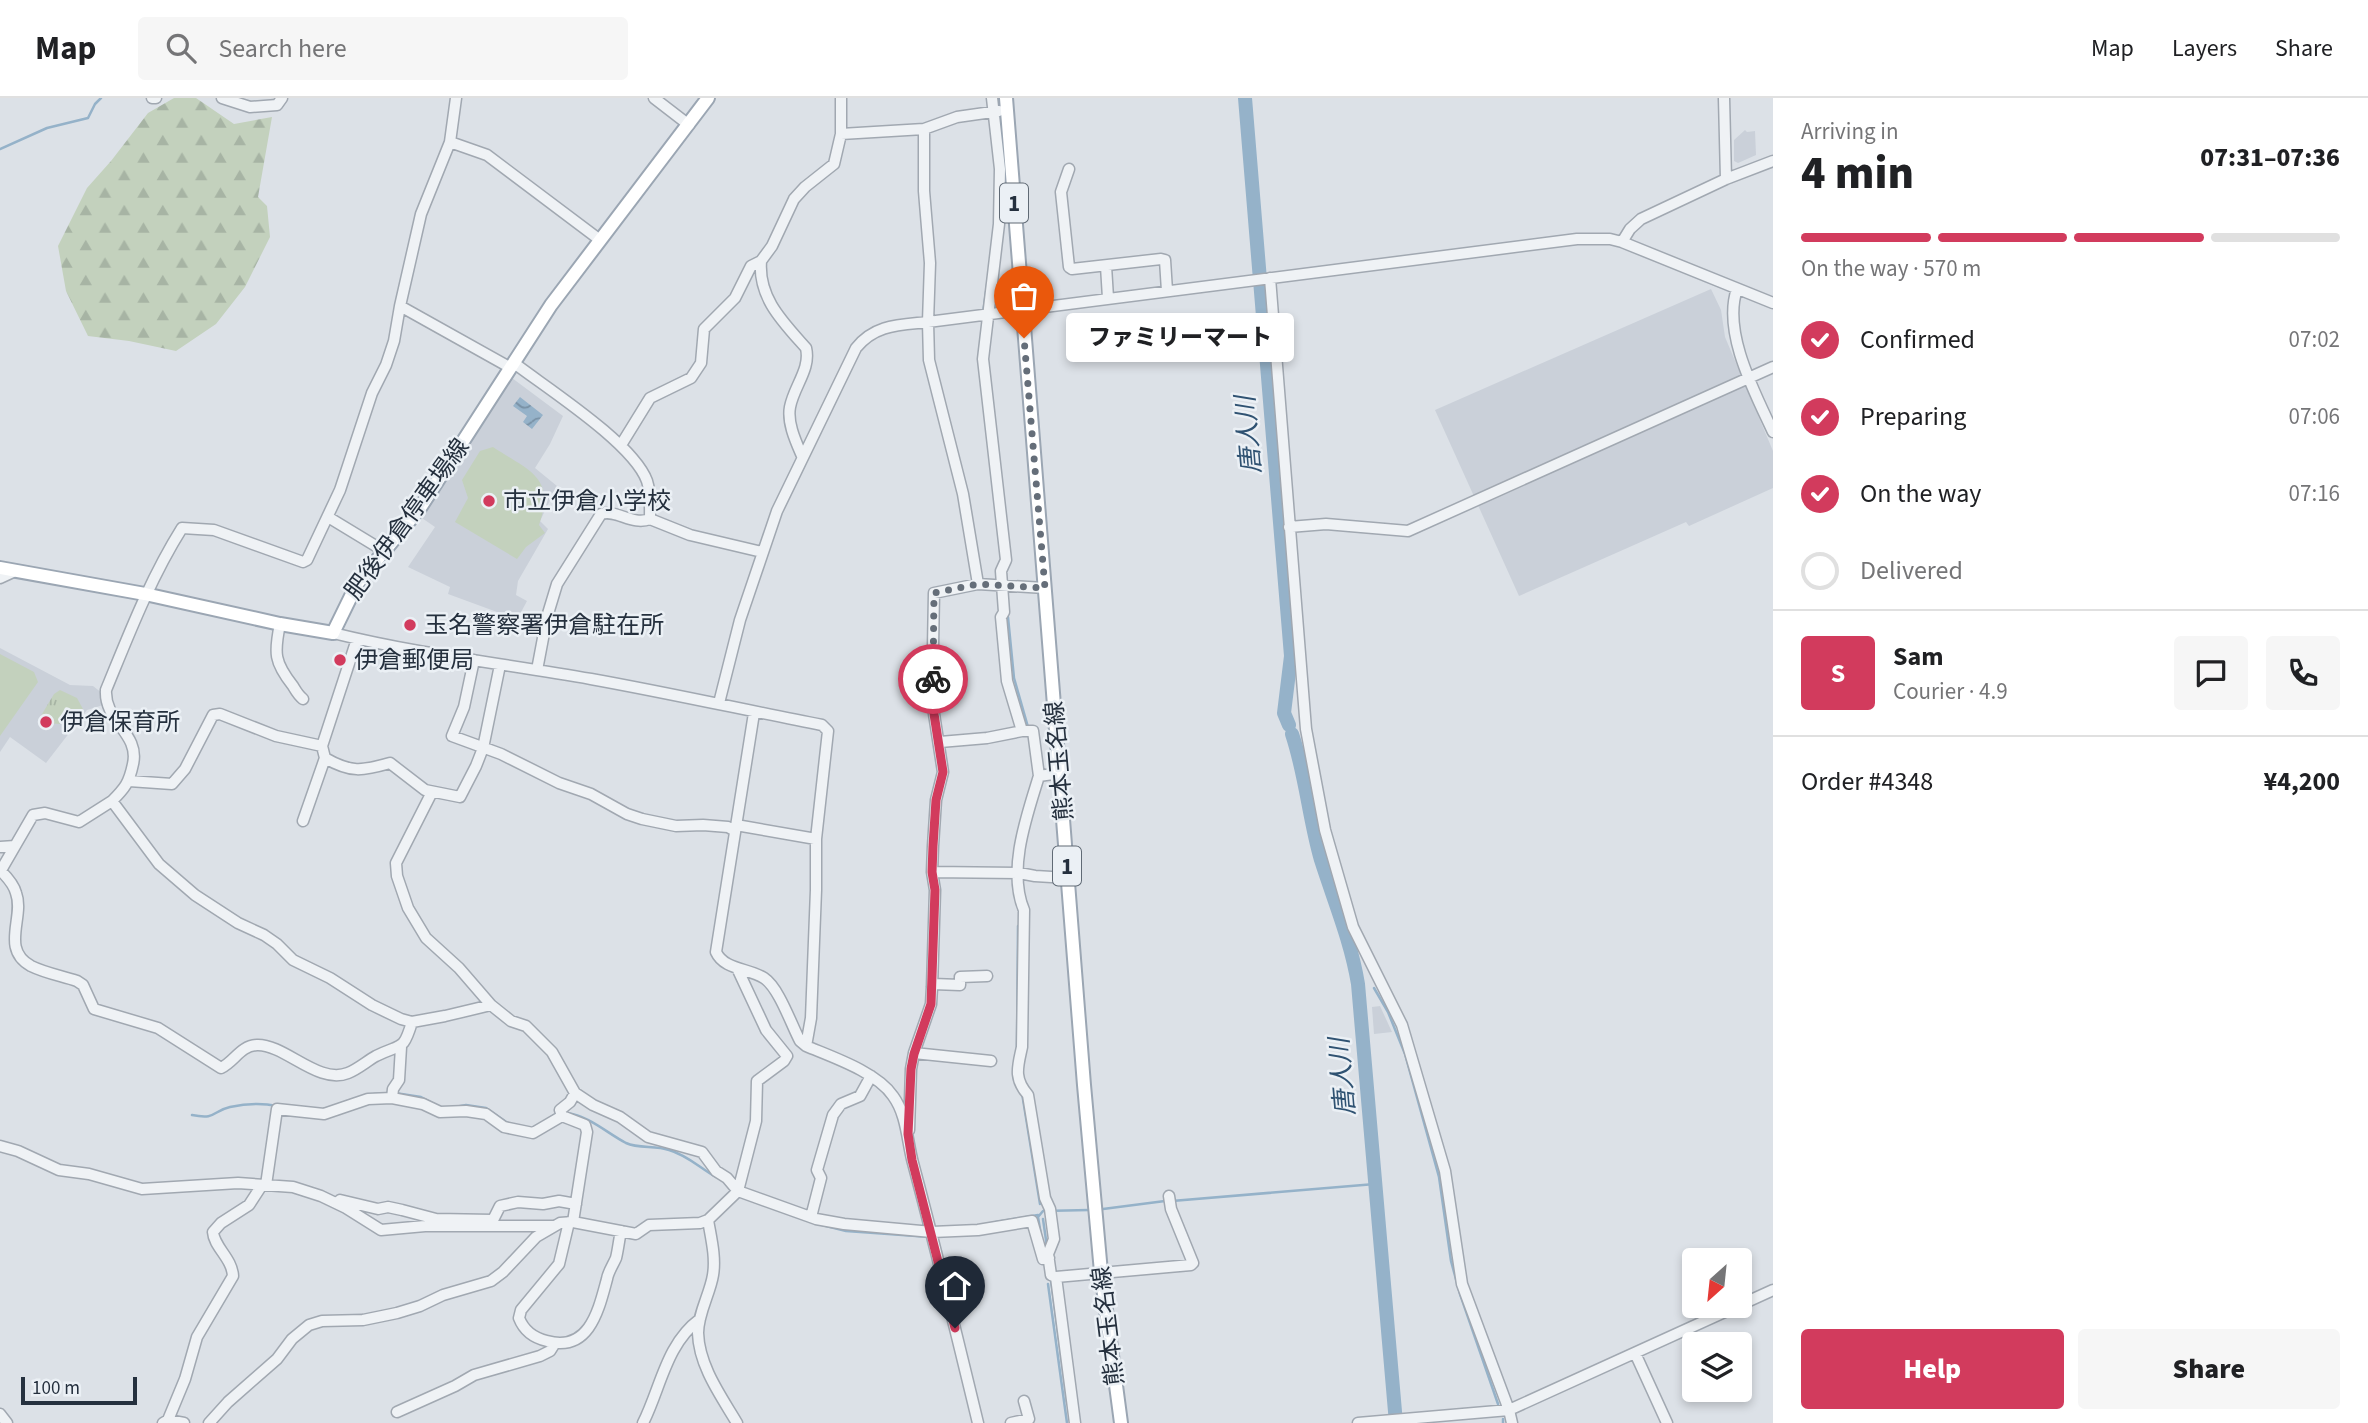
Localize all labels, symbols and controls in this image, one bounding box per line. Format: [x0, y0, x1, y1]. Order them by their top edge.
search box [138, 17, 628, 80]
text: Map [35, 25, 96, 72]
icon: search [162, 29, 200, 67]
text: Search here [218, 30, 347, 67]
text: Map [2091, 31, 2134, 66]
text: Layers [2172, 31, 2237, 66]
text: Share [2275, 31, 2333, 66]
text: Arriving in [1801, 115, 1899, 148]
text: 07:31–07:36 [2200, 139, 2340, 176]
text: 4 min [1801, 141, 1914, 206]
road number: 1 [1000, 184, 1028, 222]
text: On the way · 570 m [1801, 252, 1981, 285]
pin [994, 266, 1054, 338]
icon: bag [1005, 277, 1043, 315]
callout: ファミリーマート [1066, 314, 1294, 362]
text: ファミリーマート [1088, 321, 1272, 354]
icon: check [1801, 321, 1839, 359]
text: Confirmed [1860, 321, 1975, 358]
text: 07:02 [2289, 323, 2340, 356]
water label: 唐人川 [1226, 392, 1270, 475]
icon: check [1801, 398, 1839, 436]
text: Preparing [1860, 398, 1966, 435]
text: 07:06 [2289, 400, 2340, 433]
street label: 肥後伊倉停車場線 [337, 431, 478, 607]
icon: check [1801, 475, 1839, 513]
text: On the way [1860, 475, 1981, 512]
text: 07:16 [2289, 477, 2340, 510]
place label: 市立伊倉小学校 [503, 484, 671, 519]
marker: 市立伊倉小学校 [481, 493, 497, 509]
text: Delivered [1860, 552, 1963, 589]
place label: 玉名警察署伊倉駐在所 [424, 608, 664, 643]
marker: 玉名警察署伊倉駐在所 [402, 617, 418, 633]
button: chat [2174, 636, 2248, 710]
button: phone [2266, 636, 2340, 710]
text: Sam [1893, 638, 1943, 675]
place label: 伊倉郵便局 [354, 643, 474, 678]
courier [898, 644, 968, 714]
marker: 伊倉郵便局 [332, 652, 348, 668]
text: S [1831, 655, 1845, 692]
icon: bike [914, 660, 952, 698]
text: Courier · 4.9 [1893, 675, 2008, 708]
street label: 熊本玉名線 [1037, 700, 1082, 822]
place label: 伊倉保育所 [60, 705, 180, 740]
marker: 伊倉保育所 [38, 714, 54, 730]
text: Order #4348 [1801, 763, 1933, 800]
text: ¥4,200 [2264, 763, 2340, 800]
road number: 1 [1053, 846, 1081, 886]
water label: 唐人川 [1320, 1034, 1364, 1117]
north arrow [1682, 1248, 1752, 1318]
map controls [1682, 1248, 1752, 1402]
pin [925, 1256, 985, 1328]
street label: 熊本玉名線 [1084, 1264, 1133, 1388]
icon: home [936, 1267, 974, 1305]
button: Help [1801, 1329, 2064, 1409]
button: Share [2078, 1329, 2340, 1409]
button: layers [1682, 1332, 1752, 1402]
scale bar [21, 1374, 136, 1406]
text: 100 m [32, 1375, 80, 1402]

